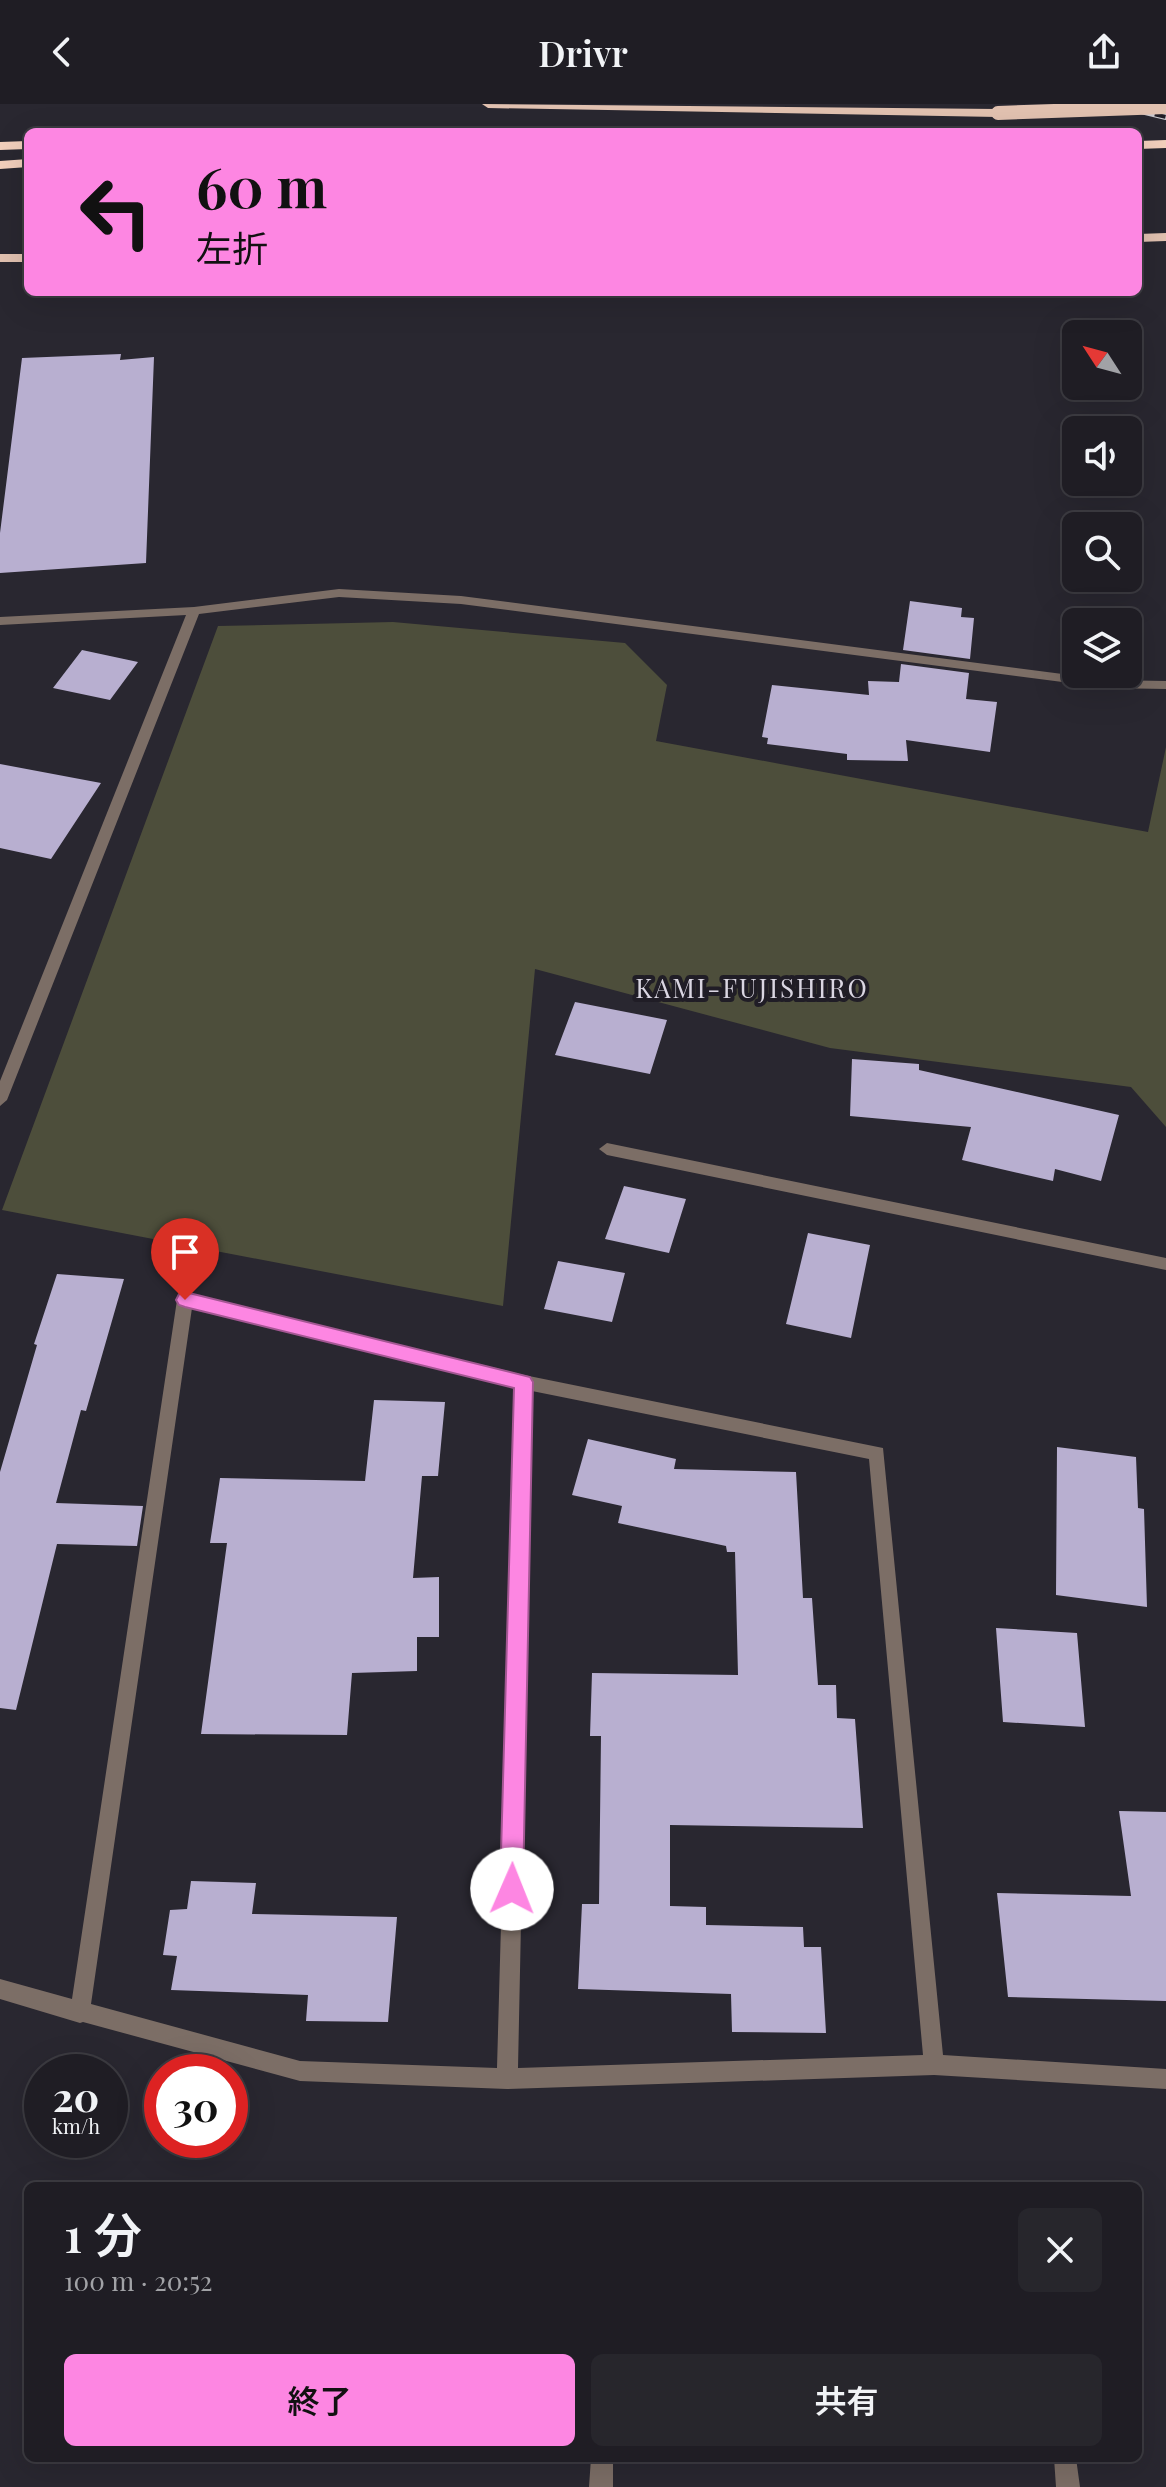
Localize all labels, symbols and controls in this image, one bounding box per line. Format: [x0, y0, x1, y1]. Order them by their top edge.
text: Drivr [538, 28, 628, 76]
icon: back [40, 30, 84, 74]
icon: share [1082, 30, 1126, 74]
text: 60 m [196, 148, 327, 223]
icon: left [64, 160, 168, 264]
text: 左折 [196, 223, 268, 271]
north arrow [1062, 320, 1142, 400]
map controls [1062, 320, 1142, 688]
button: sound [1062, 416, 1142, 496]
button: search [1062, 512, 1142, 592]
button: layers [1062, 608, 1142, 688]
district label: KAMI-FUJISHIRO [635, 970, 869, 1005]
pin [151, 1218, 219, 1300]
icon: arrive [163, 1230, 207, 1274]
position arrow [470, 1847, 554, 1931]
speed limit sign: 30 [144, 2054, 248, 2158]
text: 20 [53, 2069, 99, 2122]
text: km/h [52, 2112, 100, 2139]
text: 1 分 [64, 2201, 142, 2265]
button: close [1018, 2208, 1102, 2292]
text: 100 m · 20:52 [64, 2263, 212, 2298]
button: 終了 [64, 2354, 575, 2446]
button: 共有 [591, 2354, 1102, 2446]

